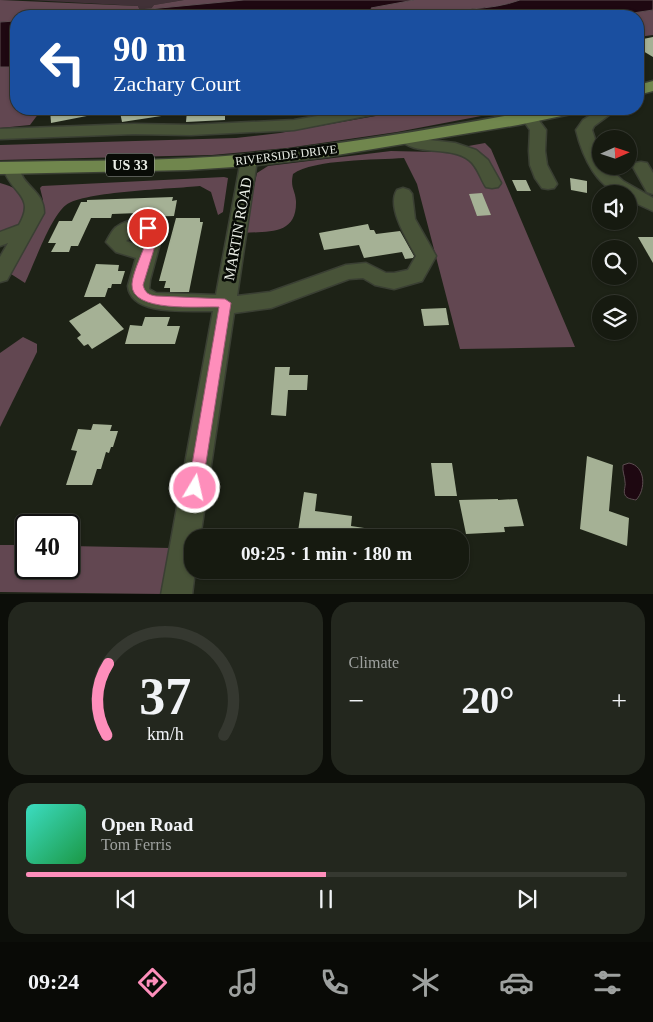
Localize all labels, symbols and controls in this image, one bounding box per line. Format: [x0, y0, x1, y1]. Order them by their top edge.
icon: left [30, 30, 95, 95]
text: 90 m [113, 30, 186, 69]
text: Zachary Court [113, 71, 241, 96]
north arrow [592, 130, 638, 175]
map controls [592, 130, 637, 340]
street label: RIVERSIDE DRIVE [234, 142, 338, 168]
road number: US 33 [106, 154, 154, 176]
street label: MARTIN ROAD [221, 176, 255, 282]
button: sound [592, 185, 637, 230]
pin [127, 207, 169, 249]
icon: arrive [134, 214, 162, 242]
button: search [592, 240, 637, 285]
button: layers [592, 295, 637, 340]
position arrow [168, 461, 220, 513]
speed limit sign: 40 [15, 514, 80, 579]
text: 09:25 · 1 min · 180 m [241, 543, 412, 564]
text: Climate [349, 654, 399, 671]
text: 37 [139, 668, 191, 725]
text: 20° [461, 679, 514, 721]
text: − [349, 685, 364, 716]
text: + [611, 685, 627, 716]
text: km/h [147, 724, 184, 744]
text: Open Road [101, 814, 193, 835]
text: Tom Ferris [101, 836, 171, 853]
icon: previous [112, 885, 140, 913]
icon: pause [312, 885, 340, 913]
icon: next [513, 885, 541, 913]
icon: directions [135, 965, 170, 1000]
icon: music [226, 965, 261, 1000]
icon: phone [317, 965, 352, 1000]
icon: climate [408, 965, 443, 1000]
icon: car [499, 965, 534, 1000]
icon: filters [590, 965, 625, 1000]
text: 09:24 [28, 969, 79, 994]

